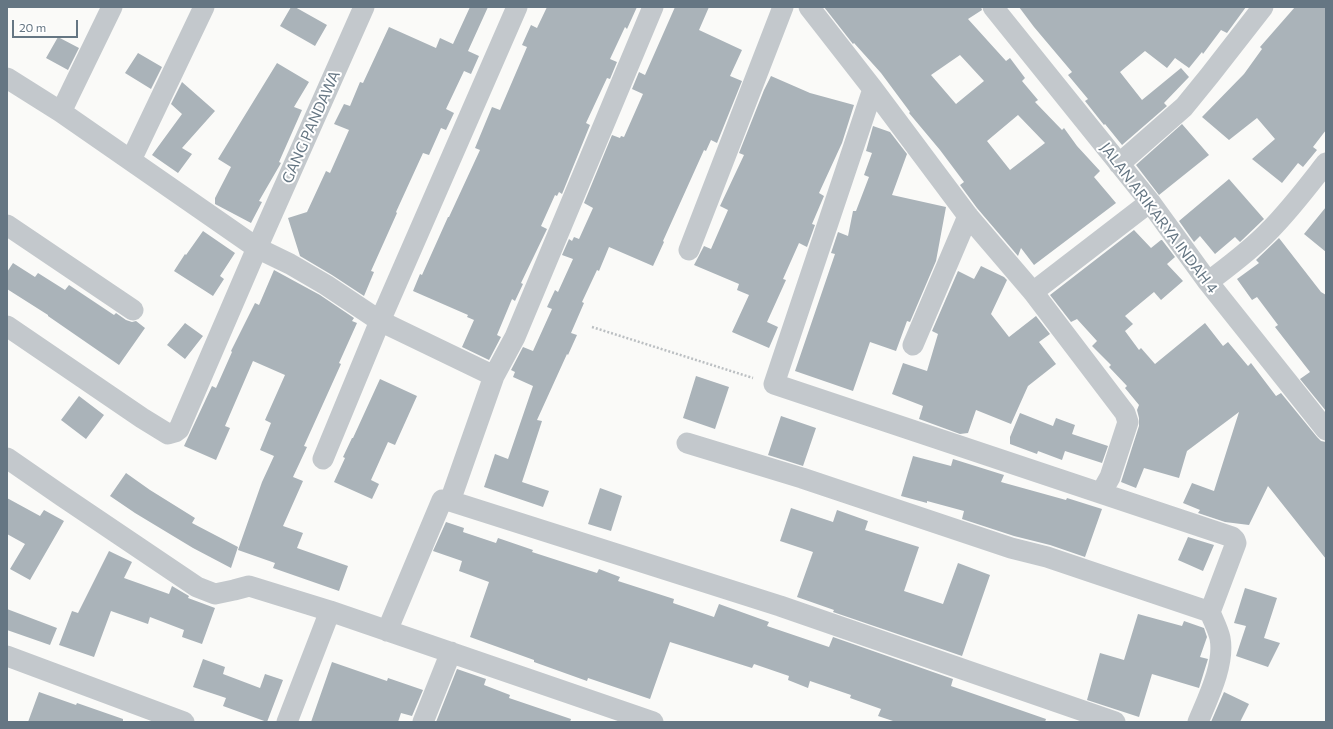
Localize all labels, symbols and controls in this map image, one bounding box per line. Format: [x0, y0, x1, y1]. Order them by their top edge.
scale bar [14, 12, 80, 38]
text: 20 m [19, 20, 46, 34]
street label: GANG PANDAWA [278, 68, 344, 186]
street label: JALAN ARIKARYA INDAH 4 [1097, 139, 1221, 297]

